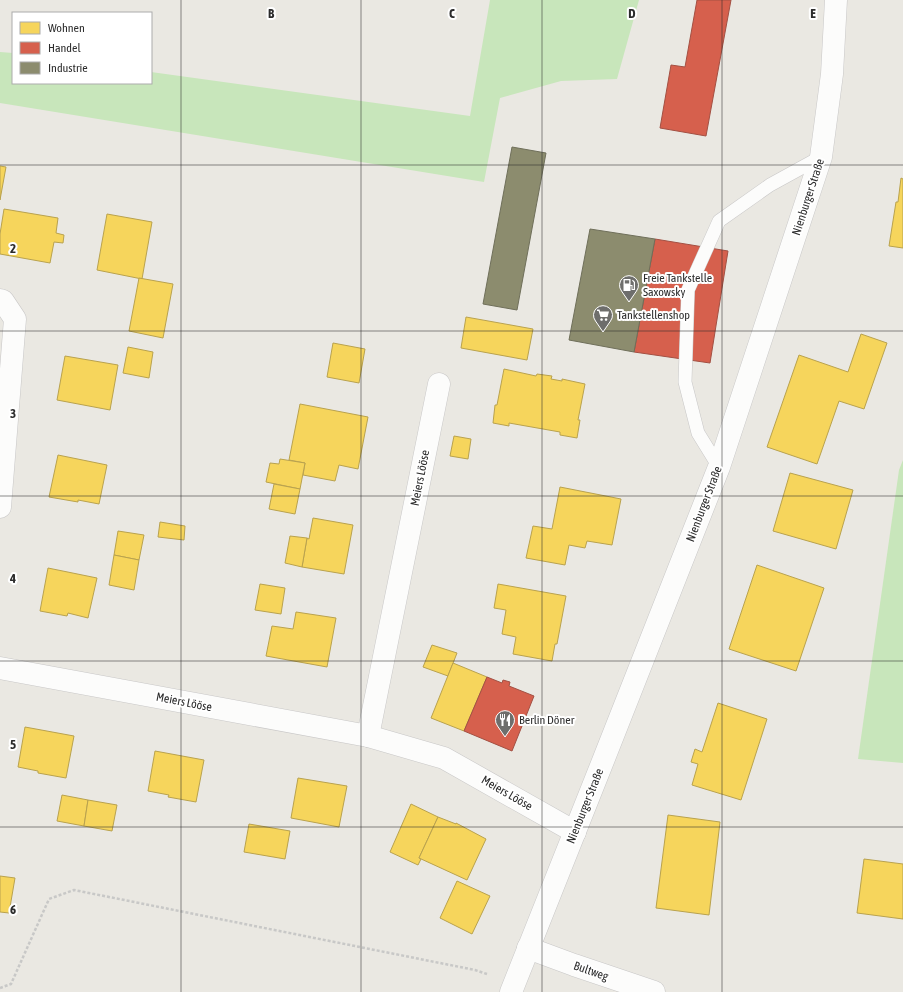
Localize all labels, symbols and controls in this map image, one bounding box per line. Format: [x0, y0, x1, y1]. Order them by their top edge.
text: B [268, 6, 275, 21]
text: C [449, 6, 455, 21]
text: D [628, 6, 636, 21]
text: E [810, 6, 816, 21]
legend [12, 12, 152, 84]
text: Wohnen [48, 21, 85, 35]
text: Handel [48, 41, 82, 55]
text: Industrie [48, 61, 88, 75]
street label: Nienburger Straße [789, 157, 827, 237]
text: 2 [10, 241, 16, 256]
place label: Freie Tankstelle Saxowsky [643, 271, 712, 299]
fuel station icon: Freie Tankstelle Saxowsky [618, 274, 640, 302]
supermarket icon: Tankstellenshop [592, 304, 614, 332]
place label: Tankstellenshop [617, 308, 690, 322]
text: 3 [10, 406, 16, 421]
street label: Meiers Lööse [408, 449, 432, 507]
street label: Nienburger Straße [683, 464, 725, 544]
text: 4 [9, 571, 16, 586]
street label: Meiers Lööse [155, 690, 213, 714]
restaurant icon: Berlin Döner [494, 709, 516, 737]
place label: Berlin Döner [519, 713, 575, 727]
text: 5 [10, 737, 16, 752]
street label: Nienburger Straße [564, 766, 606, 846]
street label: Meiers Lööse [479, 773, 535, 813]
text: 6 [10, 902, 16, 917]
street label: Bultweg [572, 959, 611, 984]

